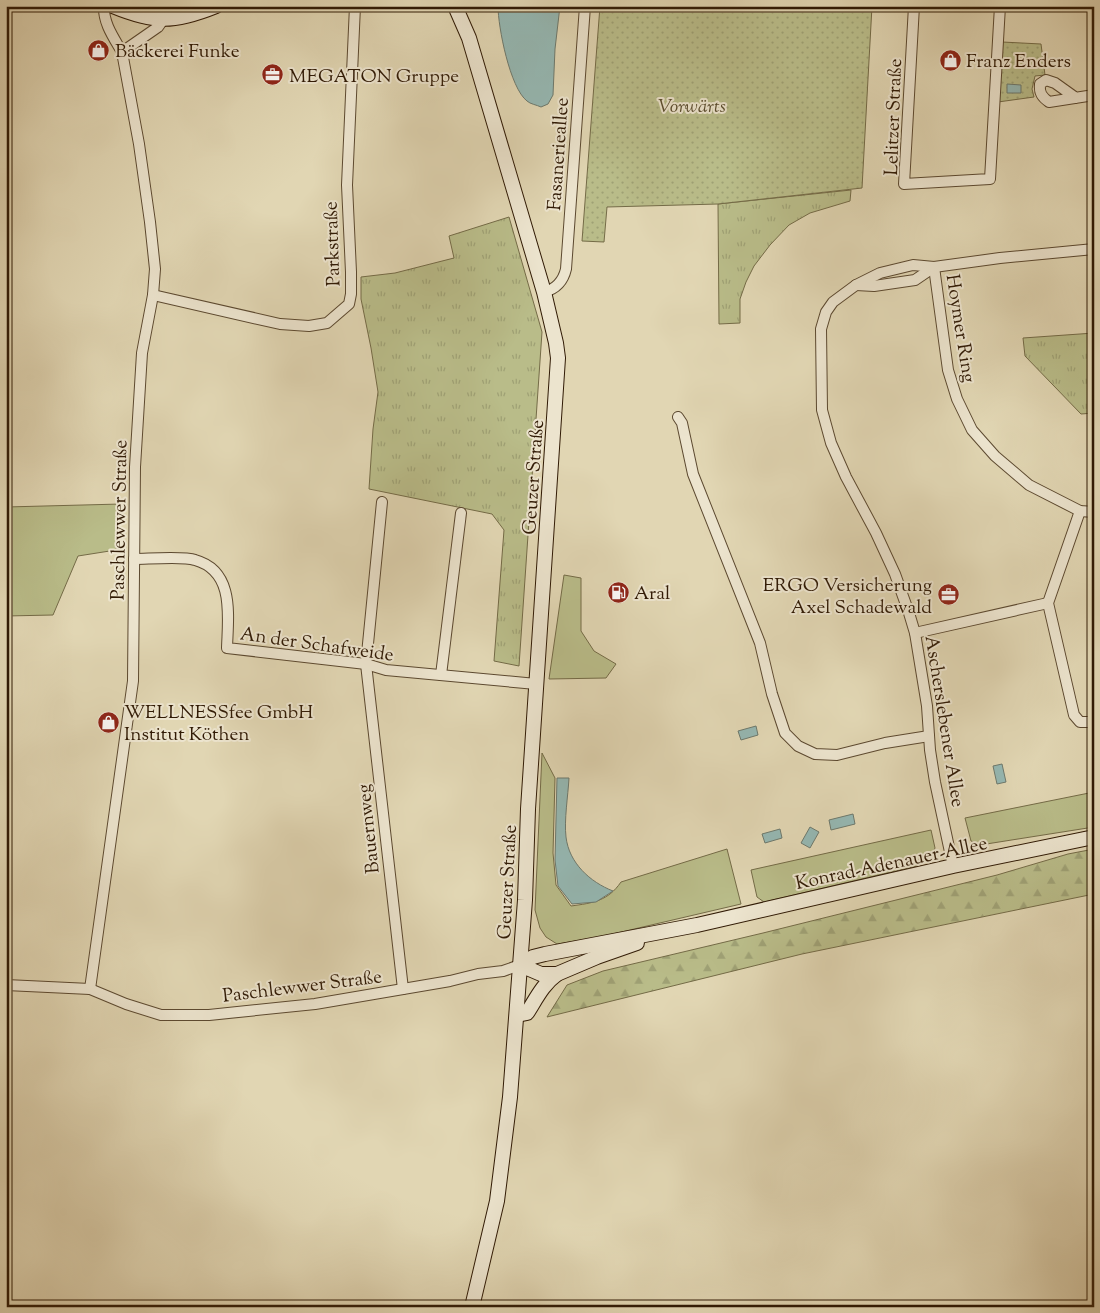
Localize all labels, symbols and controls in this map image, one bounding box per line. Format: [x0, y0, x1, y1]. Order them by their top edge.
shop icon: Bäckerei Funke [87, 38, 111, 62]
place label: Bäckerei Funke [115, 39, 240, 66]
shop icon: Franz Enders [938, 48, 962, 72]
place label: Franz Enders [966, 49, 1071, 76]
street label: Lelitzer Straße [879, 58, 910, 176]
office icon: MEGATON Gruppe [261, 63, 285, 87]
place label: MEGATON Gruppe [289, 64, 459, 91]
park label: Vorwärts [658, 94, 726, 121]
street label: Fasanerieallee [542, 97, 577, 212]
street label: Parkstraße [319, 201, 348, 287]
street label: Hoymer Ring [938, 272, 981, 384]
street label: Geuzer Straße [517, 419, 552, 536]
street label: Paschlewwer Straße [106, 439, 135, 601]
place label: ERGO Versicherung Axel Schadewald [763, 573, 932, 622]
fuel station icon: Aral [606, 580, 630, 604]
place label: Aral [634, 581, 670, 608]
office icon: ERGO Versicherung Axel Schadewald [936, 583, 960, 607]
street label: An der Schafweide [238, 621, 395, 670]
street label: Ascherslebener Allee [917, 634, 970, 809]
place label: WELLNESSfee GmbH Institut Köthen [124, 700, 313, 749]
shop icon: WELLNESSfee GmbH Institut Köthen [96, 710, 120, 734]
street label: Bauernweg [351, 783, 388, 875]
street label: Geuzer Straße [492, 824, 525, 940]
street label: Konrad-Adenauer-Allee [793, 831, 990, 898]
street label: Paschlewwer Straße [221, 964, 384, 1011]

